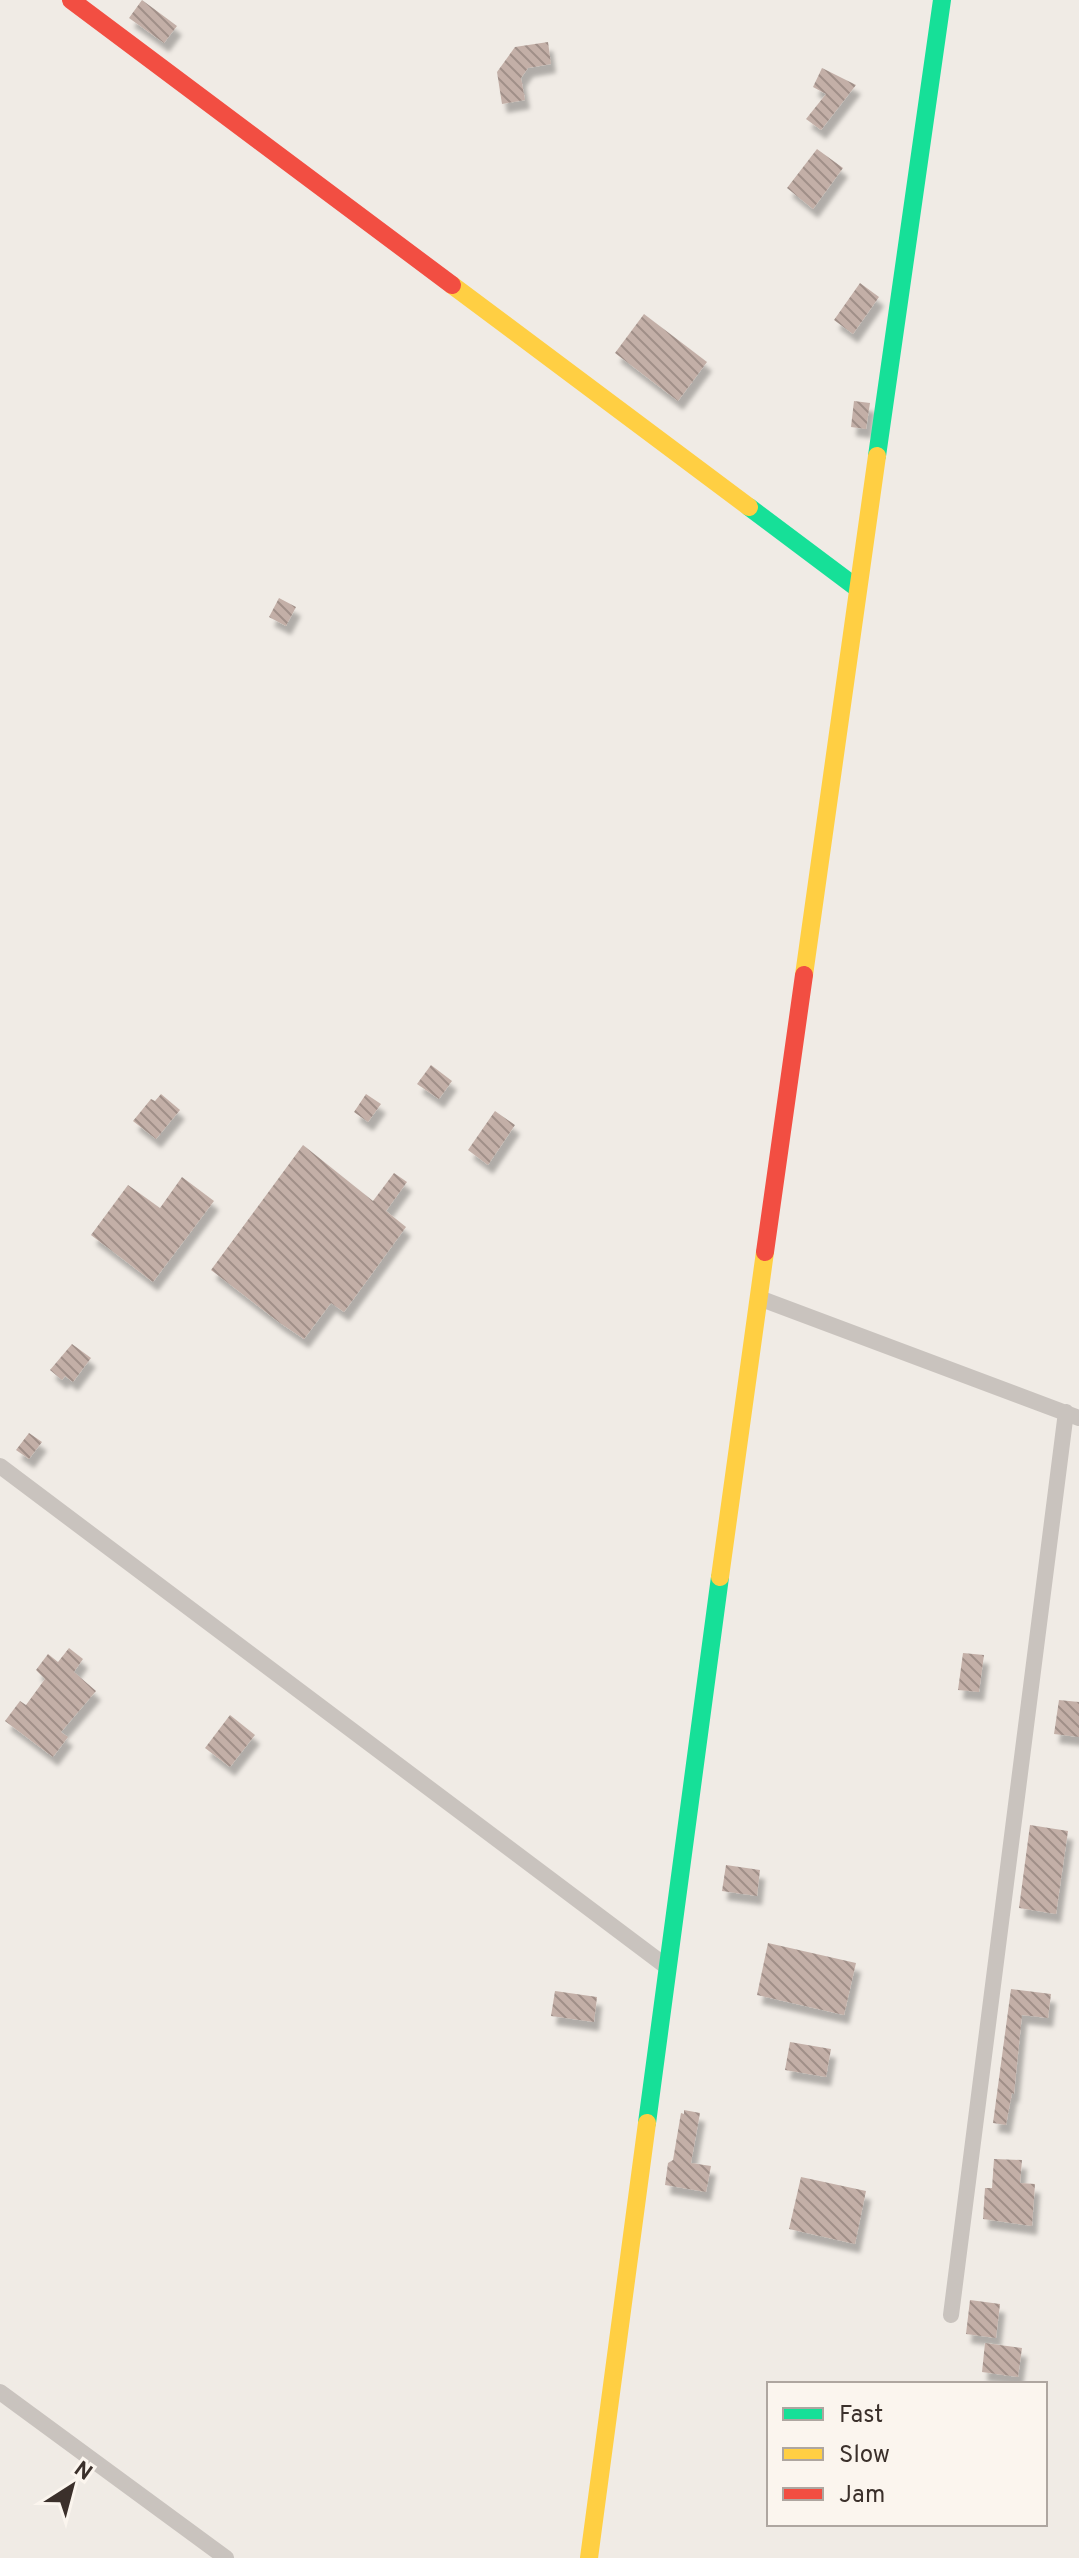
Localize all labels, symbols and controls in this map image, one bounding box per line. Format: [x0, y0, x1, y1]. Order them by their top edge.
legend [767, 2382, 1047, 2526]
text: Fast [839, 2401, 883, 2431]
text: Slow [839, 2441, 890, 2471]
north arrow [32, 2446, 112, 2526]
text: N [68, 2456, 97, 2487]
text: Jam [839, 2481, 885, 2511]

